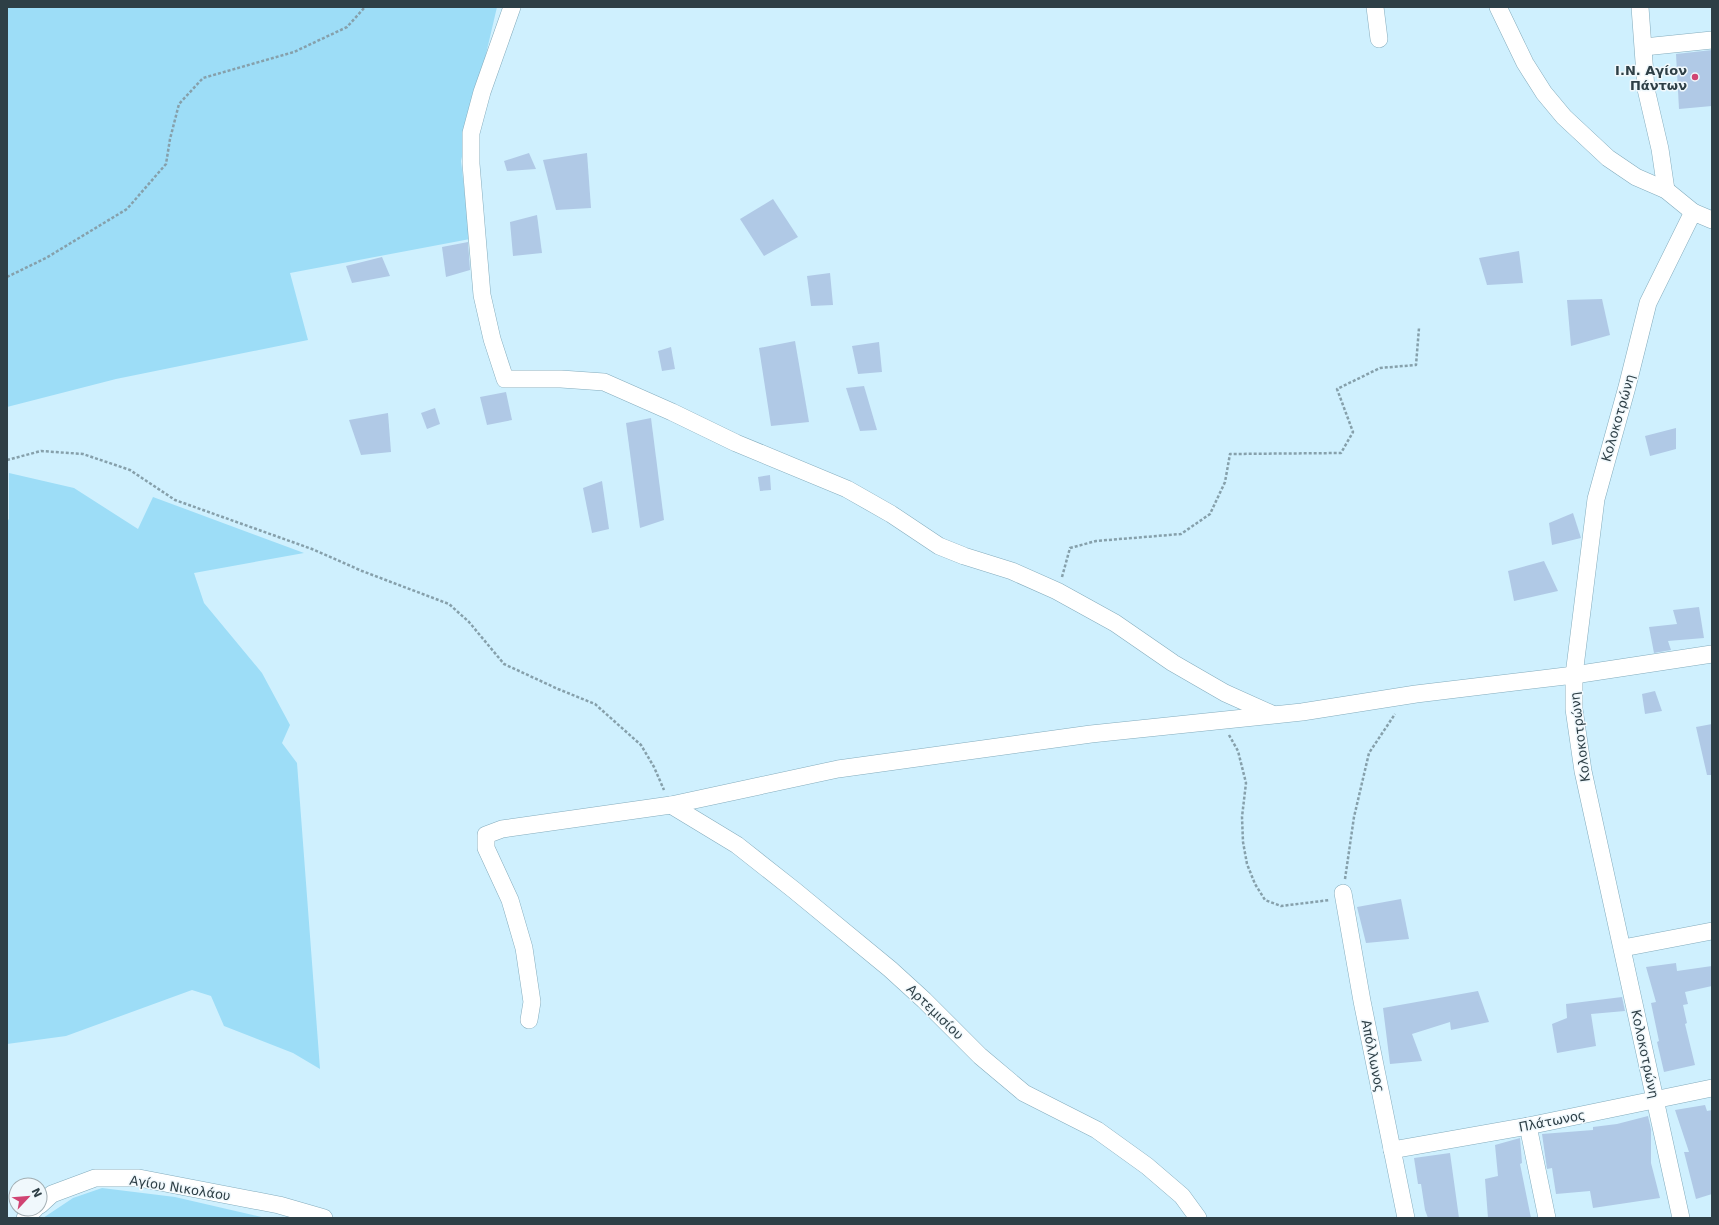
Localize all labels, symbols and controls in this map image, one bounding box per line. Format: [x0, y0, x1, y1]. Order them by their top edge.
place label: Ι.Ν. Αγίον Πάντων [1615, 63, 1687, 93]
marker: Ι.Ν. Αγίον Πάντων [1690, 72, 1700, 82]
street label: Κολοκοτρώνη [1598, 373, 1638, 463]
street label: Κολοκοτρώνη [1567, 691, 1593, 783]
street label: Αρτεμισίου [904, 981, 966, 1043]
street label: Κολοκοτρώνη [1628, 1008, 1662, 1100]
street label: Απόλλωνος [1359, 1018, 1387, 1094]
street label: Πλάτωνος [1517, 1107, 1587, 1135]
street label: Αγίου Νικολάου [128, 1173, 232, 1203]
north arrow [8, 1177, 48, 1217]
text: N [29, 1186, 44, 1200]

